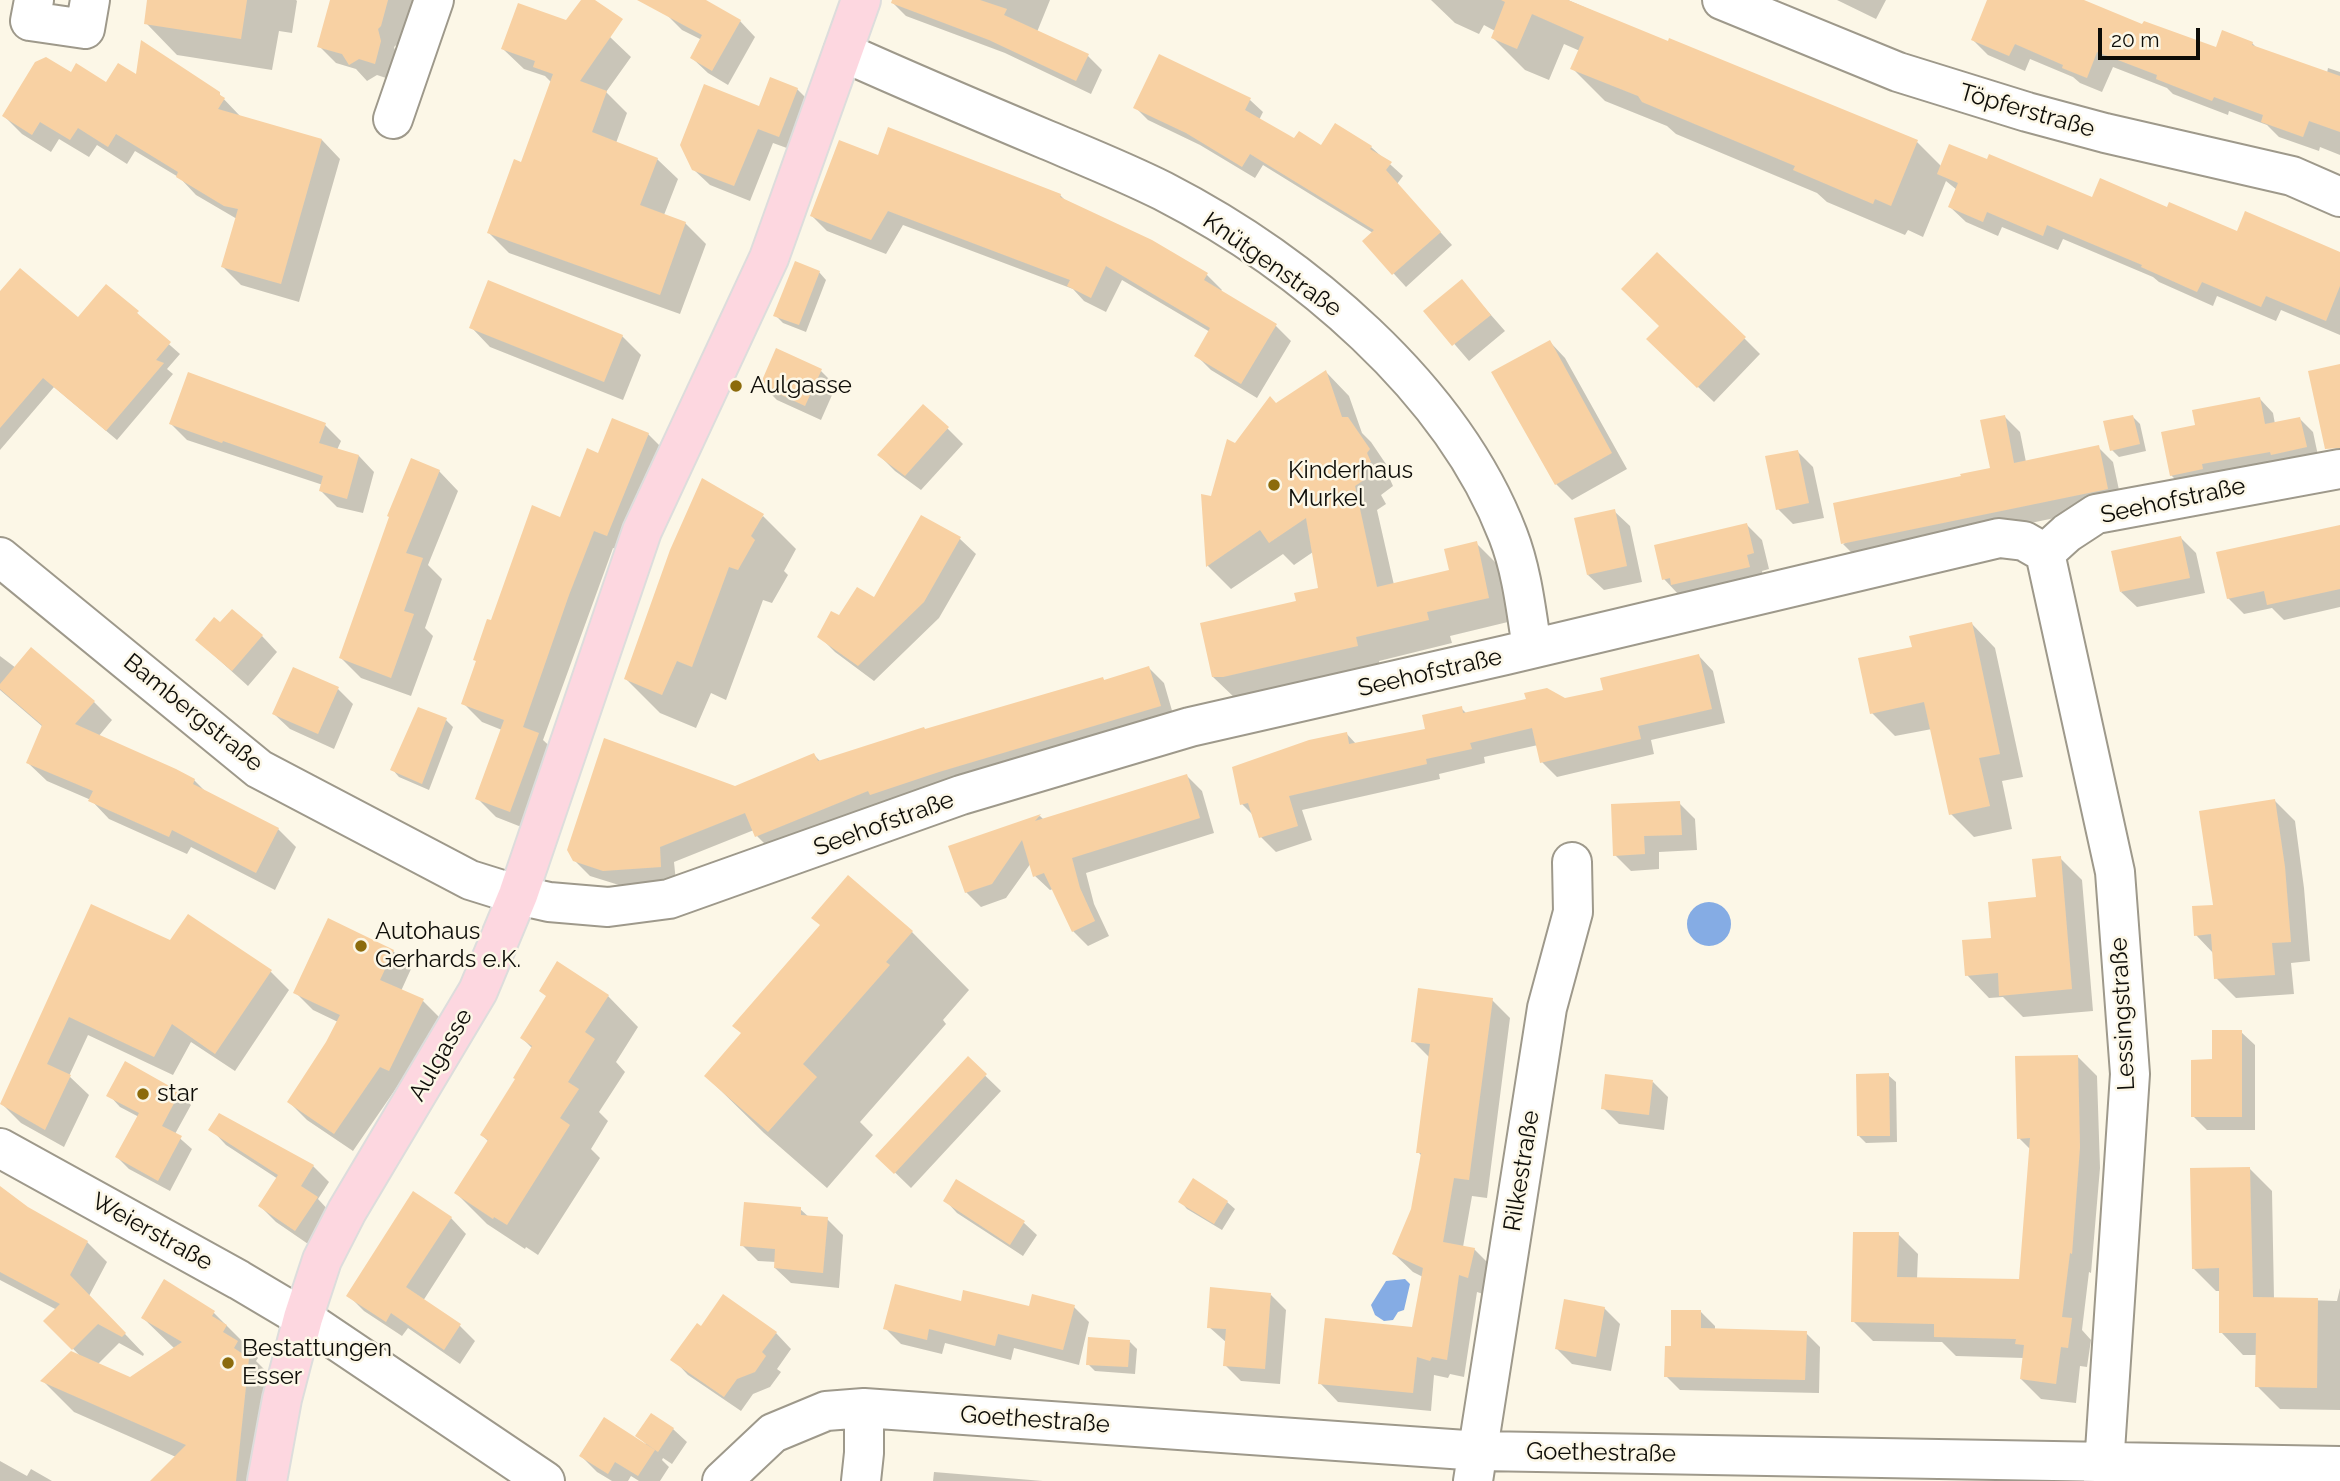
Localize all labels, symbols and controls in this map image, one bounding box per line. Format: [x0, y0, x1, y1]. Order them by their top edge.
scale bar [2102, 14, 2204, 58]
text: 20 m [2111, 27, 2159, 52]
street label: Töpferstraße [1956, 78, 2098, 144]
street label: Knütgenstraße [1197, 207, 1347, 323]
place label: Aulgasse [750, 372, 852, 400]
marker: Aulgasse [728, 378, 744, 394]
place label: Kinderhaus Murkel [1288, 457, 1413, 513]
street label: Seehofstraße [2098, 472, 2248, 530]
marker: Kinderhaus Murkel [1266, 477, 1282, 493]
street label: Seehofstraße [1355, 642, 1505, 704]
street label: Bambergstraße [117, 648, 269, 778]
street label: Seehofstraße [810, 785, 958, 863]
place label: Autohaus Gerhards e.K. [375, 918, 521, 974]
street label: Lessingstraße [2105, 937, 2141, 1091]
marker: Autohaus Gerhards e.K. [353, 938, 369, 954]
street label: Aulgasse [403, 1004, 479, 1106]
place label: star [157, 1080, 198, 1108]
marker: star [135, 1086, 151, 1102]
street label: Rilkestraße [1498, 1109, 1546, 1233]
street label: Weierstraße [87, 1187, 217, 1277]
place label: Bestattungen Esser [242, 1335, 392, 1391]
marker: Bestattungen Esser [220, 1355, 236, 1371]
street label: Goethestraße [959, 1400, 1111, 1440]
street label: Goethestraße [1526, 1437, 1676, 1469]

